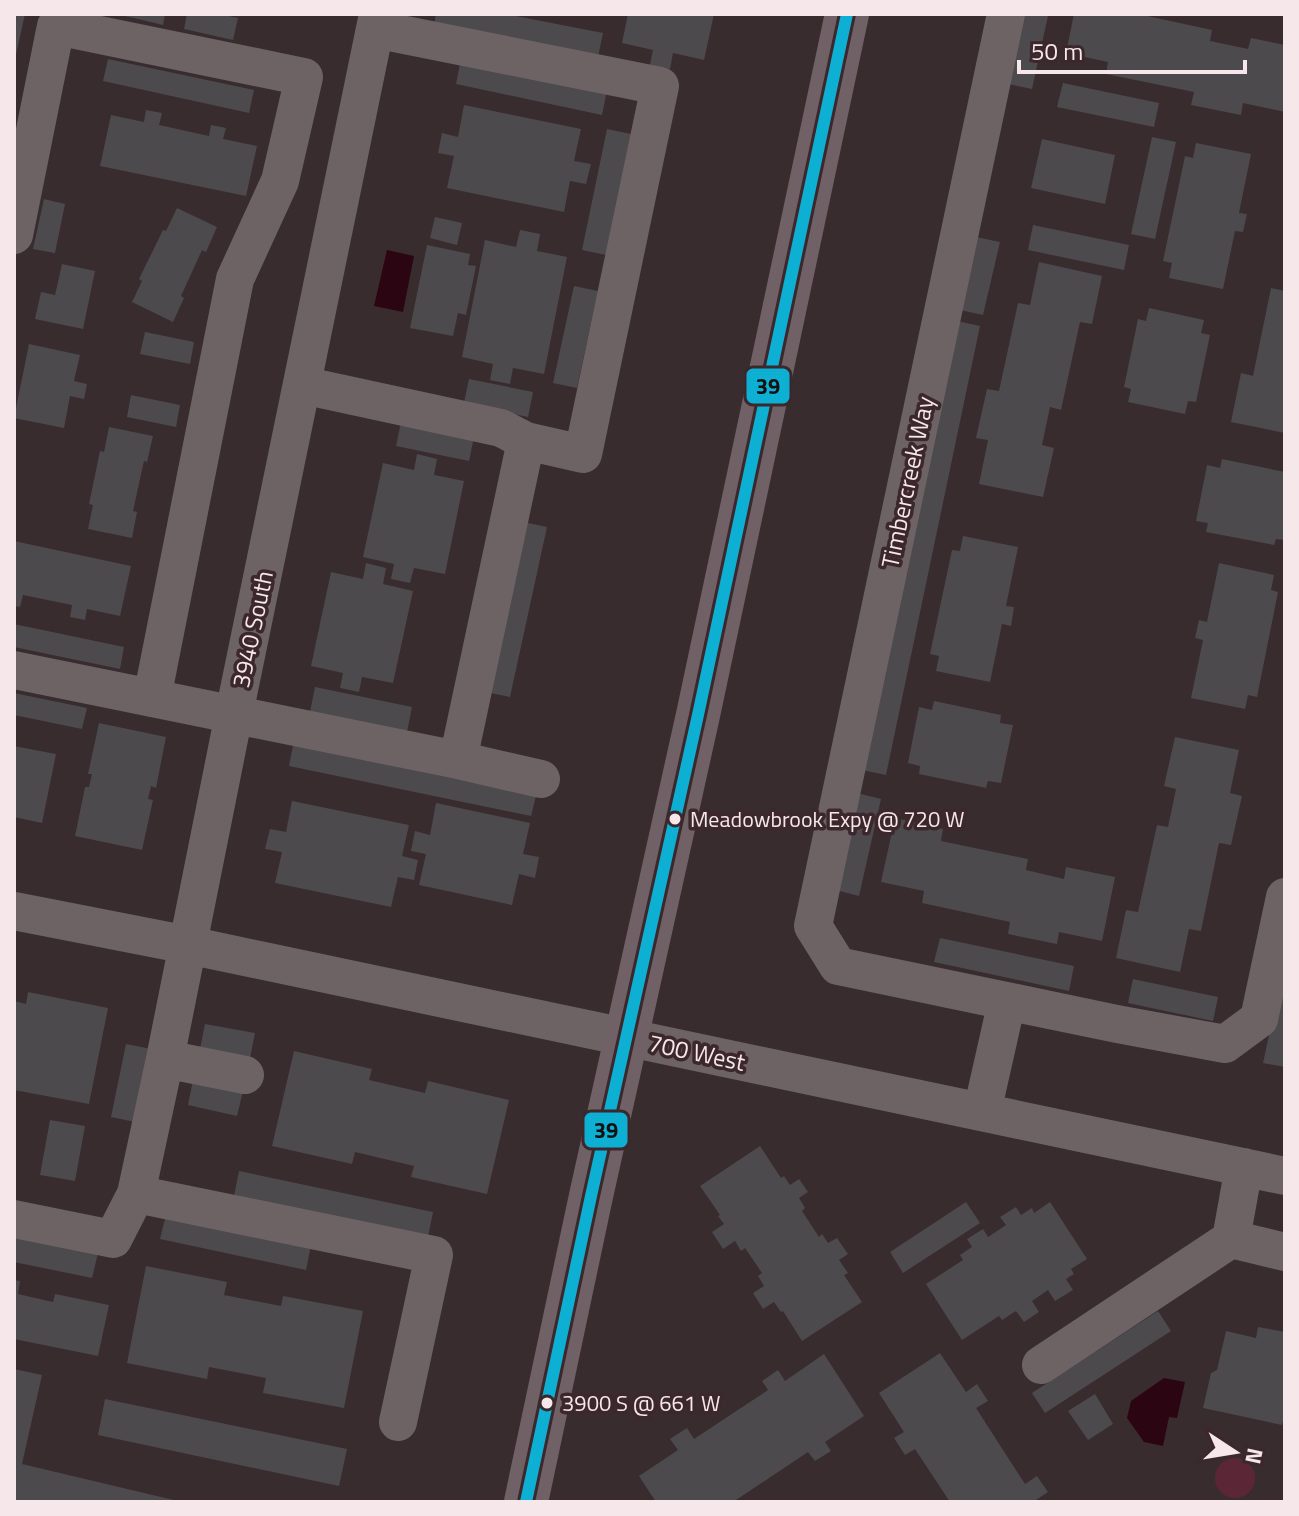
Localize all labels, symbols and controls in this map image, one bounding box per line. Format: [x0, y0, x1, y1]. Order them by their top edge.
scale bar [1019, 24, 1245, 74]
text: 50 m [1031, 33, 1083, 69]
line badge: 39 [745, 367, 791, 405]
text: 39 [756, 369, 780, 403]
street label: Timbercreek Way [871, 392, 943, 571]
street label: 3940 South [222, 567, 282, 691]
place label: Meadowbrook Expy @ 720 W [690, 802, 965, 836]
marker: Meadowbrook Expy @ 720 W [667, 811, 683, 827]
street label: 700 West [645, 1024, 749, 1080]
line badge: 39 [583, 1111, 629, 1149]
text: 39 [594, 1113, 618, 1147]
place label: 3900 S @ 661 W [562, 1386, 721, 1420]
marker: 3900 S @ 661 W [539, 1395, 555, 1411]
north arrow [1195, 1412, 1275, 1492]
text: N [1236, 1445, 1273, 1467]

